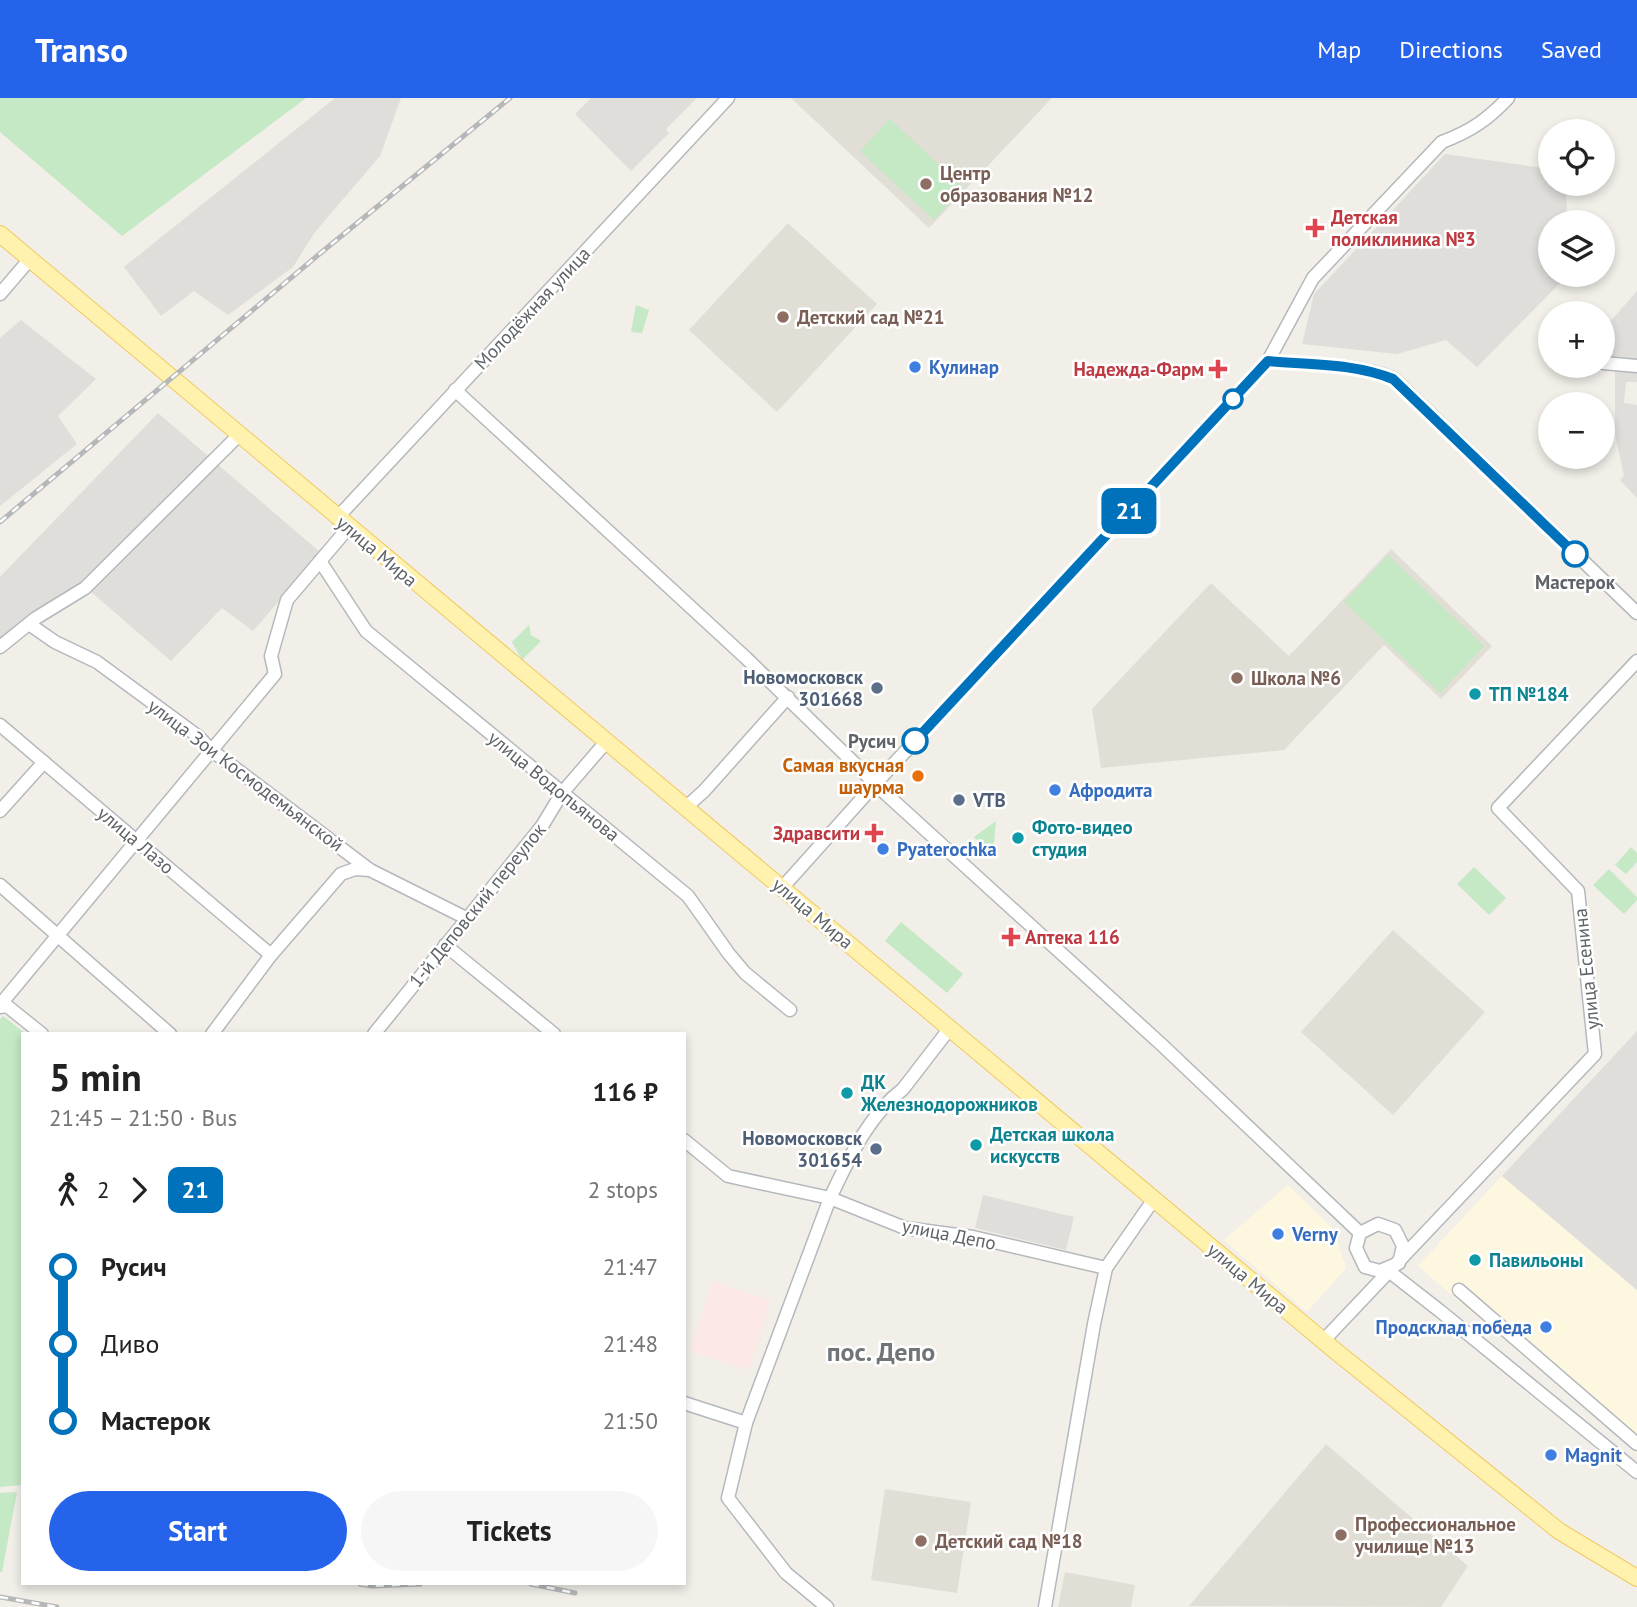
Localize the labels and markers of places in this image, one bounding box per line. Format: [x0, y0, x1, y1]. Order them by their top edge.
place label: Центр образования №12 [940, 161, 1094, 207]
marker: Центр образования №12 [918, 176, 934, 192]
place label: Детская поликлиника №3 [1331, 205, 1476, 251]
marker: Детская поликлиника №3 [1305, 218, 1325, 238]
place label: Детский сад №21 [797, 305, 945, 329]
marker: Детский сад №21 [775, 309, 791, 325]
place label: Кулинар [929, 355, 999, 379]
place label: Надежда-Фарм [1074, 357, 1204, 381]
marker: Кулинар [907, 359, 923, 375]
marker: Надежда-Фарм [1210, 361, 1226, 377]
unlabelled marker [1223, 389, 1243, 409]
marker: Мастерок [1562, 541, 1588, 567]
place label: Мастерок [1535, 570, 1616, 594]
place label: Новомосковск 301668 [743, 665, 864, 711]
place label: Школа №6 [1251, 666, 1341, 690]
marker: Школа №6 [1229, 670, 1245, 686]
marker: Новомосковск 301668 [869, 680, 885, 696]
place label: ТП №184 [1489, 682, 1569, 706]
marker: ТП №184 [1467, 686, 1483, 702]
marker: Русич [902, 728, 928, 754]
place label: Русич [848, 729, 896, 753]
place label: Самая вкусная шаурма [782, 753, 904, 799]
marker: Самая вкусная шаурма [910, 768, 926, 784]
place label: Афродита [1069, 778, 1152, 802]
marker: Афродита [1047, 782, 1063, 798]
place label: VTB [972, 788, 1006, 812]
marker: VTB [951, 792, 967, 808]
place label: Фото-видео студия [1032, 815, 1133, 861]
place label: Здравсити [773, 821, 860, 845]
marker: Здравсити [866, 825, 882, 841]
marker: Фото-видео студия [1010, 830, 1026, 846]
place label: Pyaterochka [897, 837, 997, 861]
marker: Pyaterochka [875, 841, 891, 857]
place label: Аптека 116 [1025, 925, 1120, 949]
marker: Аптека 116 [1003, 929, 1019, 945]
place label: ДК Железнодорожников [860, 1070, 1038, 1116]
marker: ДК Железнодорожников [839, 1085, 855, 1101]
place label: Детская школа искусств [990, 1122, 1114, 1168]
place label: Новомосковск 301654 [742, 1126, 863, 1172]
marker: Детская школа искусств [968, 1137, 984, 1153]
marker: Новомосковск 301654 [868, 1141, 884, 1157]
place label: Verny [1291, 1222, 1339, 1246]
marker: Verny [1270, 1226, 1286, 1242]
place label: Павильоны [1489, 1248, 1583, 1272]
marker: Павильоны [1467, 1252, 1483, 1268]
place label: Продсклад победа [1376, 1315, 1532, 1339]
marker: Продсклад победа [1538, 1319, 1554, 1335]
place label: Magnit [1565, 1443, 1622, 1467]
marker: Magnit [1543, 1447, 1559, 1463]
place label: Профессиональное училище №13 [1354, 1512, 1516, 1558]
marker: Профессиональное училище №13 [1333, 1527, 1349, 1543]
place label: Детский сад №18 [935, 1529, 1083, 1553]
marker: Детский сад №18 [913, 1533, 929, 1549]

